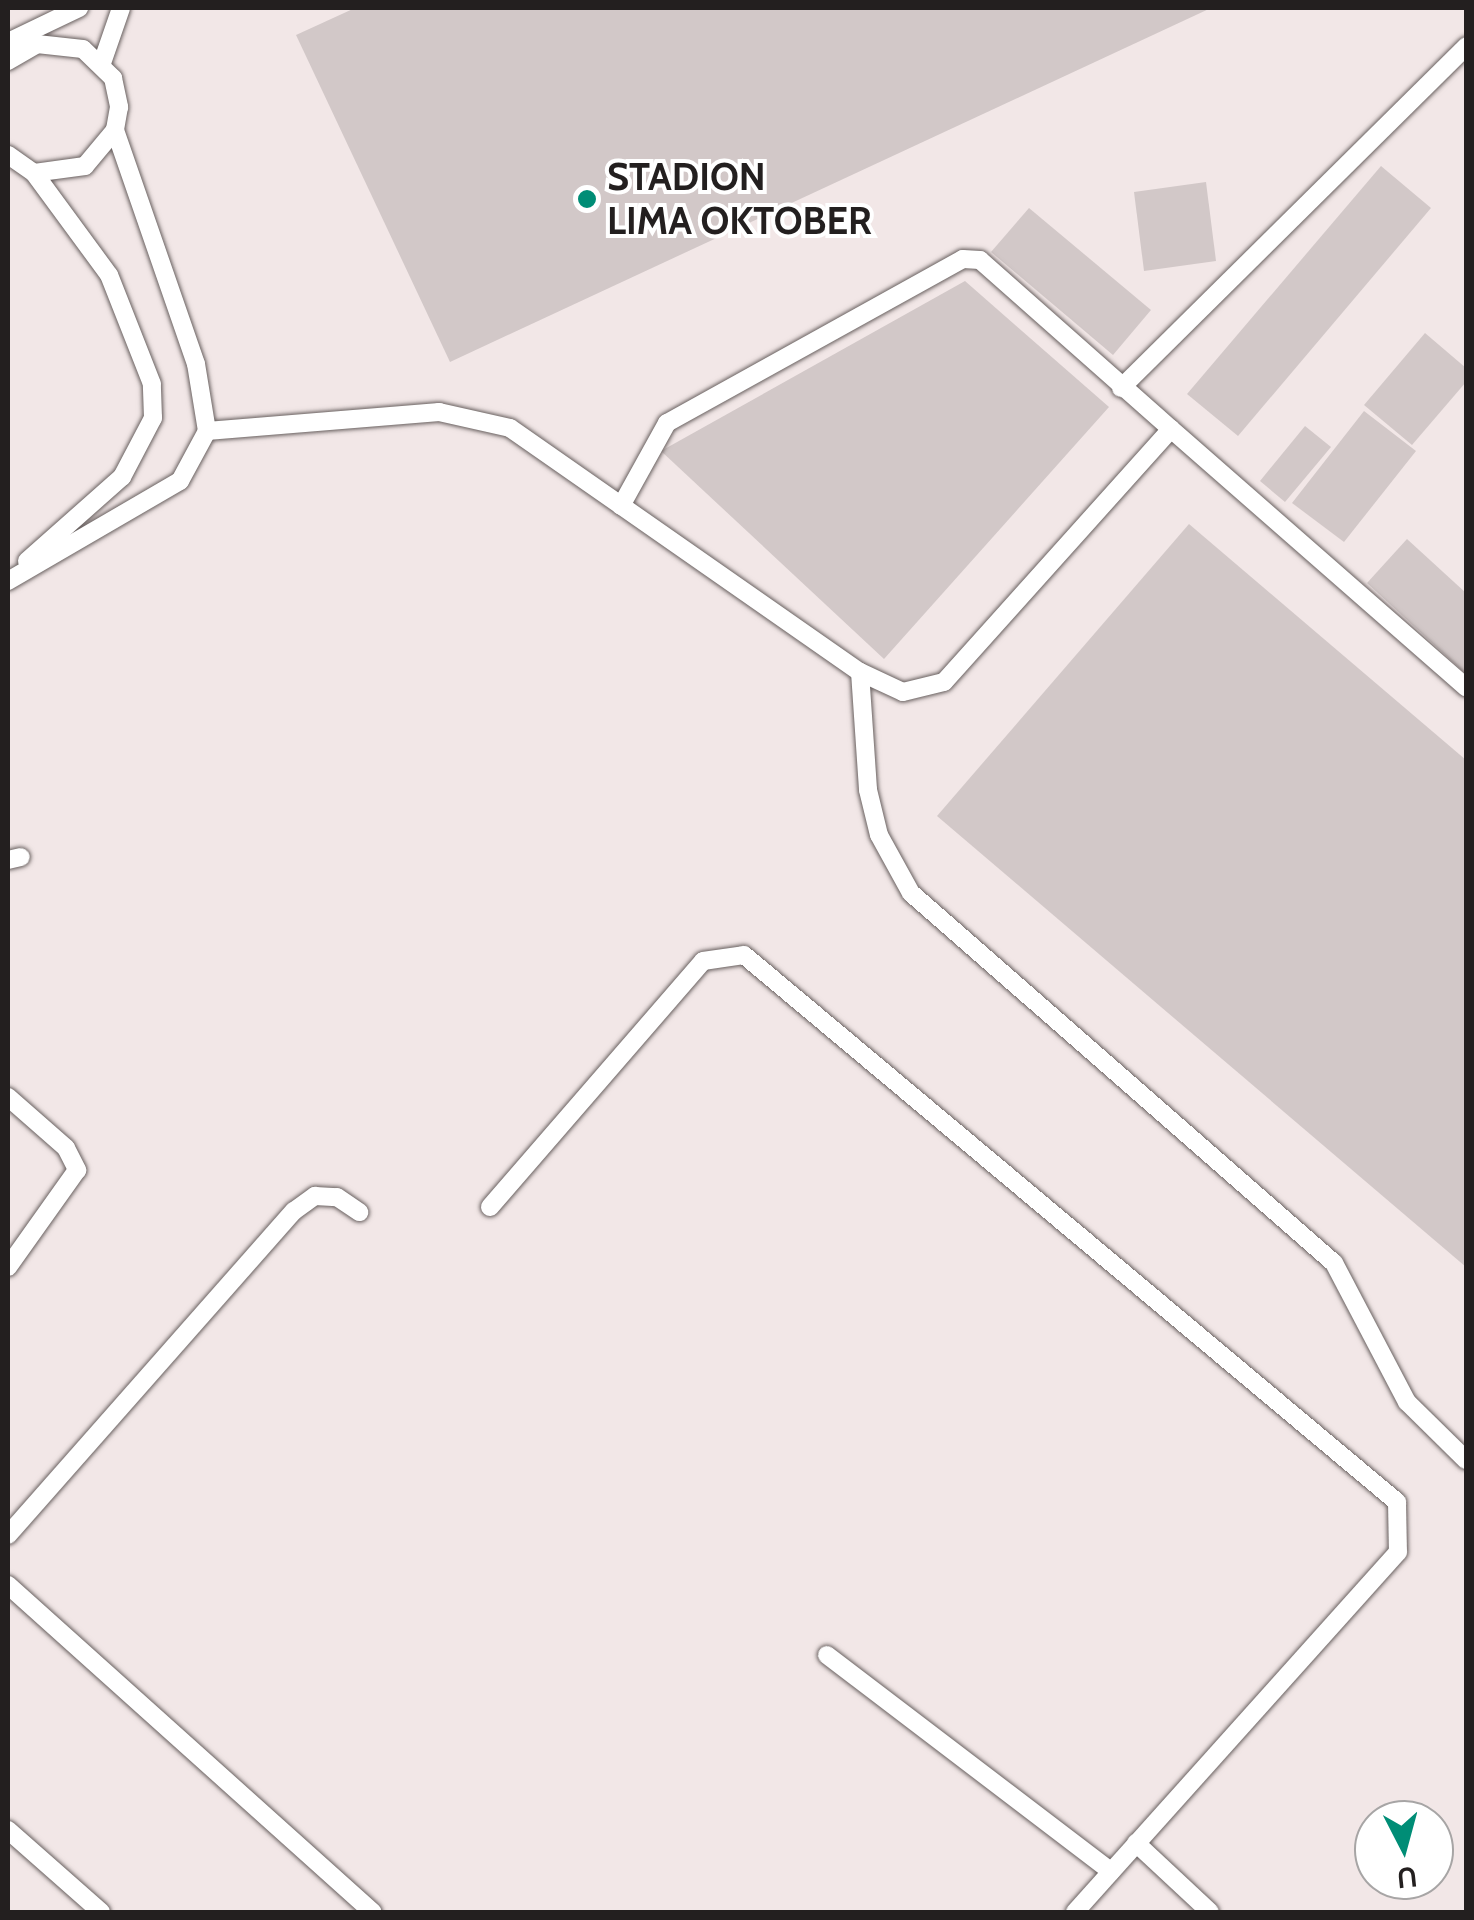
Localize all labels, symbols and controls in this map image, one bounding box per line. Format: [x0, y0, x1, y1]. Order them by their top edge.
place label: STADION LIMA OKTOBER [607, 154, 872, 243]
marker: STADION LIMA OKTOBER [576, 188, 598, 210]
north arrow [1354, 1800, 1454, 1900]
text: U [1395, 1860, 1419, 1896]

